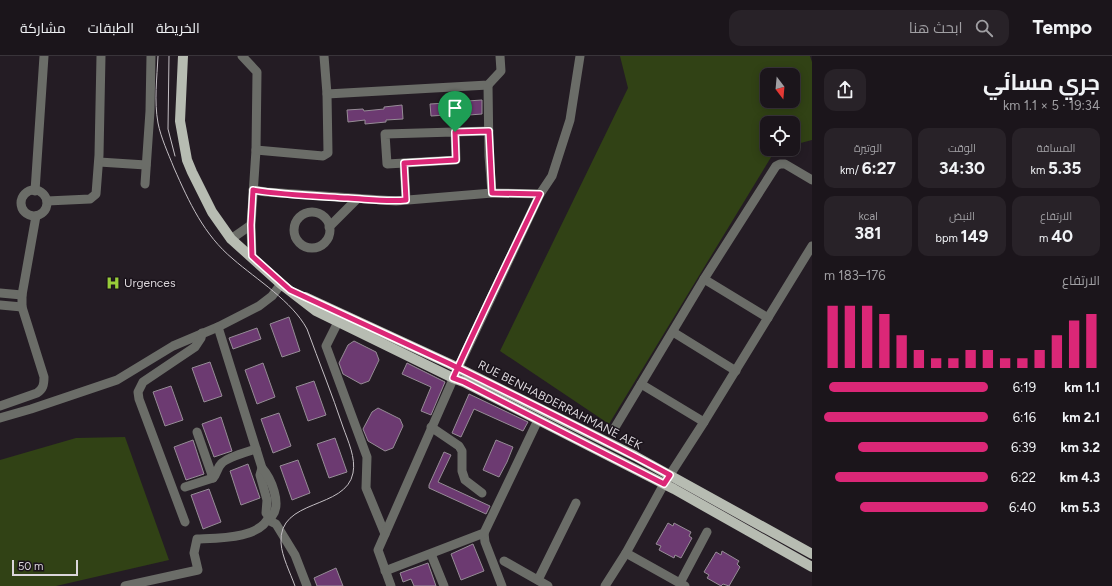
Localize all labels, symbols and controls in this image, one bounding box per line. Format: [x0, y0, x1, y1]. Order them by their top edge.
search box [729, 10, 1009, 46]
text: Tempo [1033, 16, 1092, 39]
icon: search [973, 17, 995, 39]
text: ابحث هنا [909, 19, 963, 37]
text: مشاركة [20, 20, 66, 37]
text: الطبقات [88, 20, 134, 37]
text: الخريطة [156, 20, 200, 37]
north arrow [760, 68, 800, 108]
map controls [760, 68, 800, 156]
button: share [824, 69, 866, 111]
text: جري مسائي [983, 69, 1100, 96]
pin [438, 91, 472, 132]
icon: arrive [444, 97, 466, 119]
text: 19:34 · 5 × 1.1 km [1003, 98, 1100, 113]
button: locate [760, 116, 800, 156]
text: الوتيرة [854, 142, 882, 155]
text: الوقت [948, 142, 976, 155]
text: المسافة [1036, 142, 1076, 155]
text: 6:27 [862, 158, 896, 178]
text: 34:30 [939, 158, 985, 178]
text: 5.35 [1048, 158, 1081, 178]
text: /km [840, 164, 862, 177]
text: km [1031, 164, 1048, 177]
text: kcal [858, 210, 878, 223]
text: النبض [949, 210, 975, 223]
text: الارتفاع [1040, 210, 1072, 223]
text: 381 [854, 223, 882, 243]
text: 149 [961, 226, 988, 246]
text: 40 [1051, 226, 1073, 246]
text: bpm [936, 232, 961, 245]
text: m [1039, 232, 1051, 245]
text: 176–183 m [824, 268, 886, 283]
text: الارتفاع [1062, 273, 1100, 288]
hospital icon: Urgences [105, 275, 121, 291]
place label: Urgences [124, 276, 176, 290]
street label: RUE BENHABDERRAHMANE AEK [476, 357, 645, 453]
text: 6:19 [1013, 380, 1036, 395]
text: 1.1 km [1064, 380, 1100, 395]
text: 6:16 [1013, 410, 1036, 425]
text: 2.1 km [1062, 410, 1100, 425]
text: 6:39 [1011, 440, 1036, 455]
text: 3.2 km [1061, 440, 1100, 455]
text: 6:22 [1011, 470, 1036, 485]
text: 4.3 km [1060, 470, 1100, 485]
text: 6:40 [1009, 500, 1036, 515]
text: 5.3 km [1061, 500, 1100, 515]
scale bar [12, 558, 78, 577]
text: 50 m [18, 560, 43, 573]

